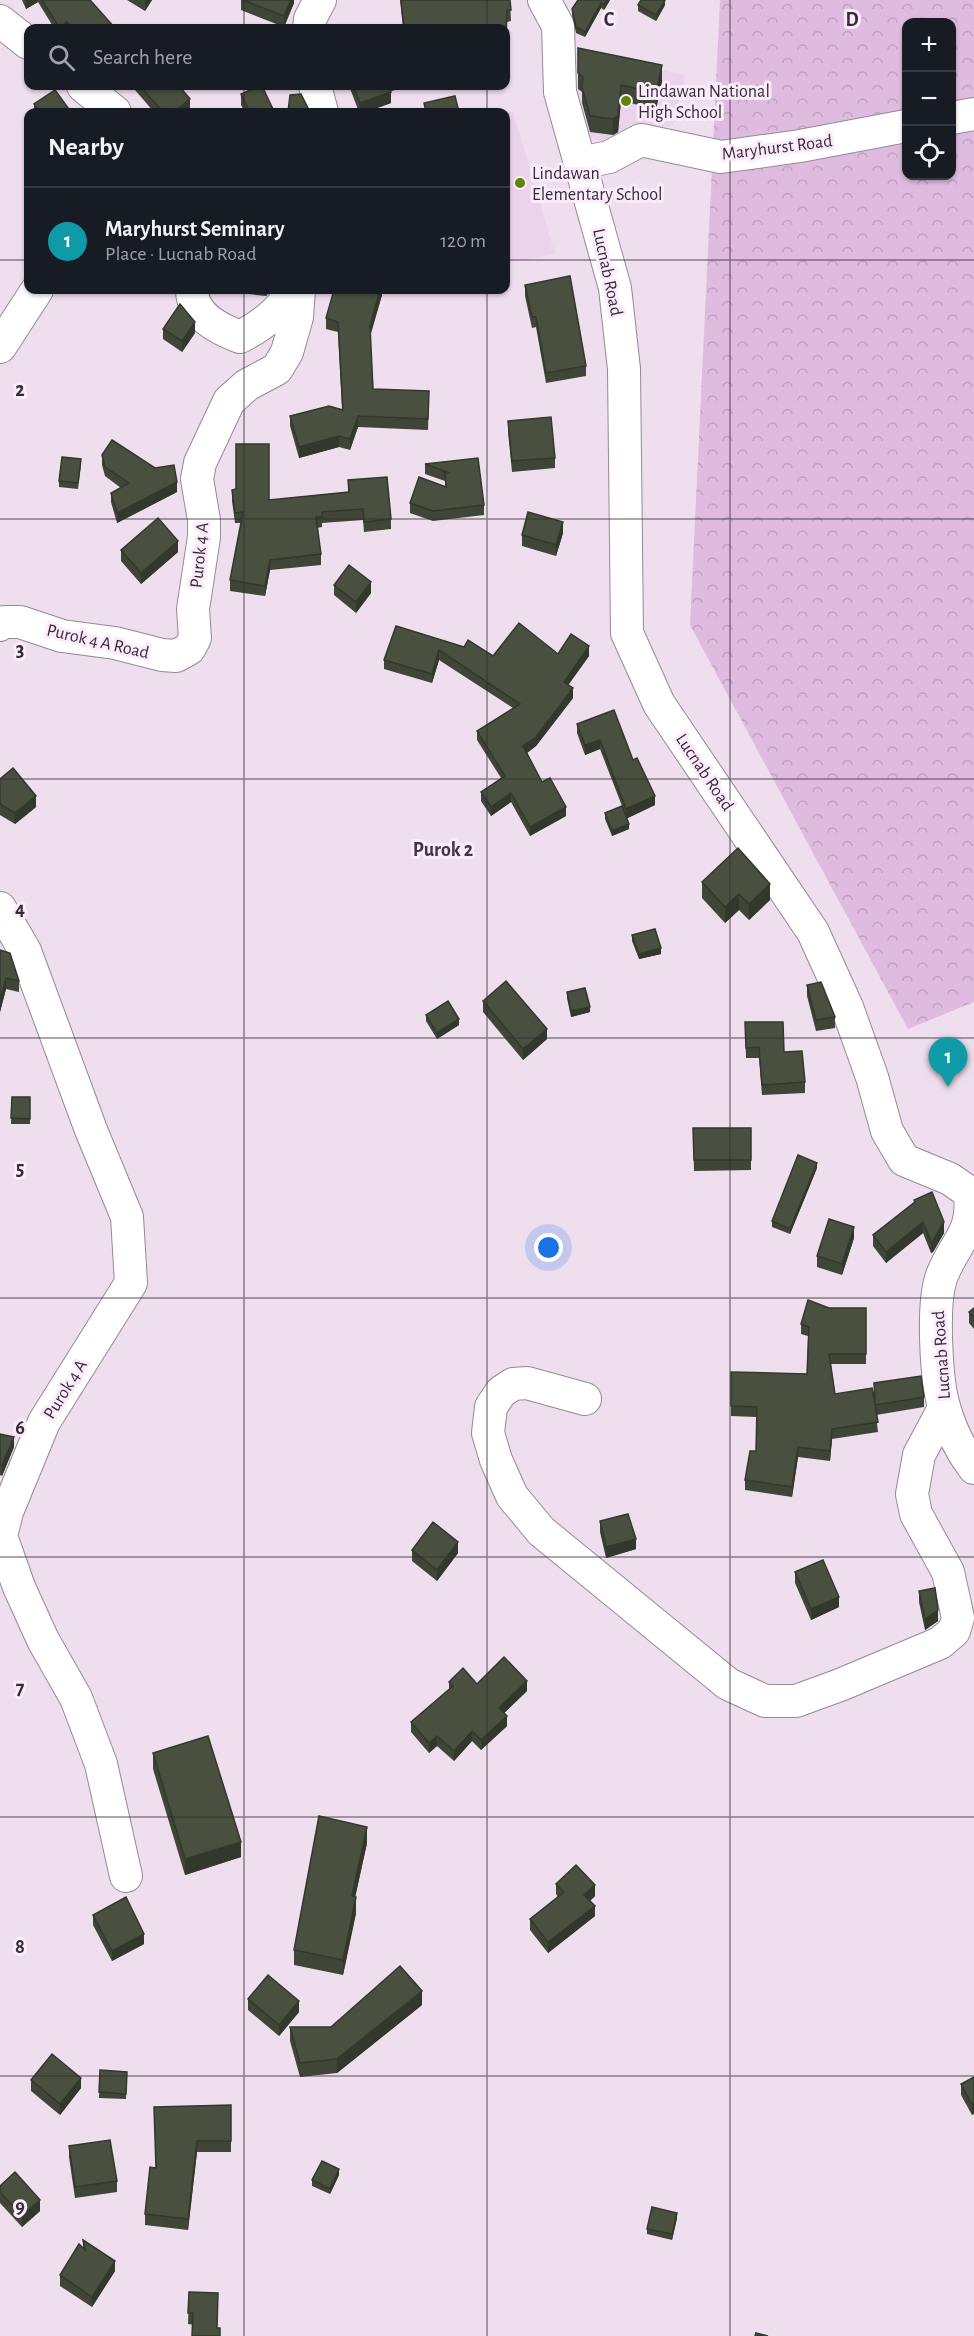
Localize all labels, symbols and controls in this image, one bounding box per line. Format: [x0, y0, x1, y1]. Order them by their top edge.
text: C [604, 10, 615, 30]
text: D [845, 10, 859, 30]
map controls [902, 18, 956, 180]
button: + [902, 18, 956, 72]
search box [24, 24, 510, 90]
icon: search [45, 41, 78, 74]
text: Search here [93, 46, 192, 68]
button: − [902, 72, 956, 126]
place label: Lindawan National High School [638, 83, 770, 122]
marker: Lindawan National High School [619, 94, 633, 108]
button: locate [902, 126, 956, 180]
street label: Maryhurst Road [721, 132, 833, 164]
text: Nearby [48, 134, 124, 160]
place label: Lindawan Elementary School [532, 165, 663, 204]
marker: Lindawan Elementary School [513, 176, 527, 190]
text: Maryhurst Seminary [105, 218, 285, 240]
street label: Lucnab Road [589, 227, 625, 318]
text: 1 [64, 231, 71, 251]
text: 120 m [440, 231, 486, 251]
text: Place · Lucnab Road [105, 244, 257, 264]
text: 2 [15, 380, 25, 400]
street label: Purok 4 A [188, 521, 212, 589]
street label: Purok 4 A Road [45, 621, 151, 663]
text: 3 [16, 640, 24, 660]
street label: Lucnab Road [672, 731, 737, 814]
district label: Purok 2 [413, 840, 473, 860]
text: 4 [15, 899, 25, 919]
pin: 1 [928, 1038, 968, 1087]
text: 5 [16, 1159, 24, 1179]
your location [534, 1233, 563, 1262]
street label: Lucnab Road [930, 1310, 954, 1400]
street label: Purok 4 A [41, 1356, 91, 1422]
text: 6 [15, 1418, 25, 1438]
text: 7 [16, 1678, 25, 1698]
text: 8 [15, 1937, 25, 1957]
text: 9 [15, 2197, 25, 2217]

